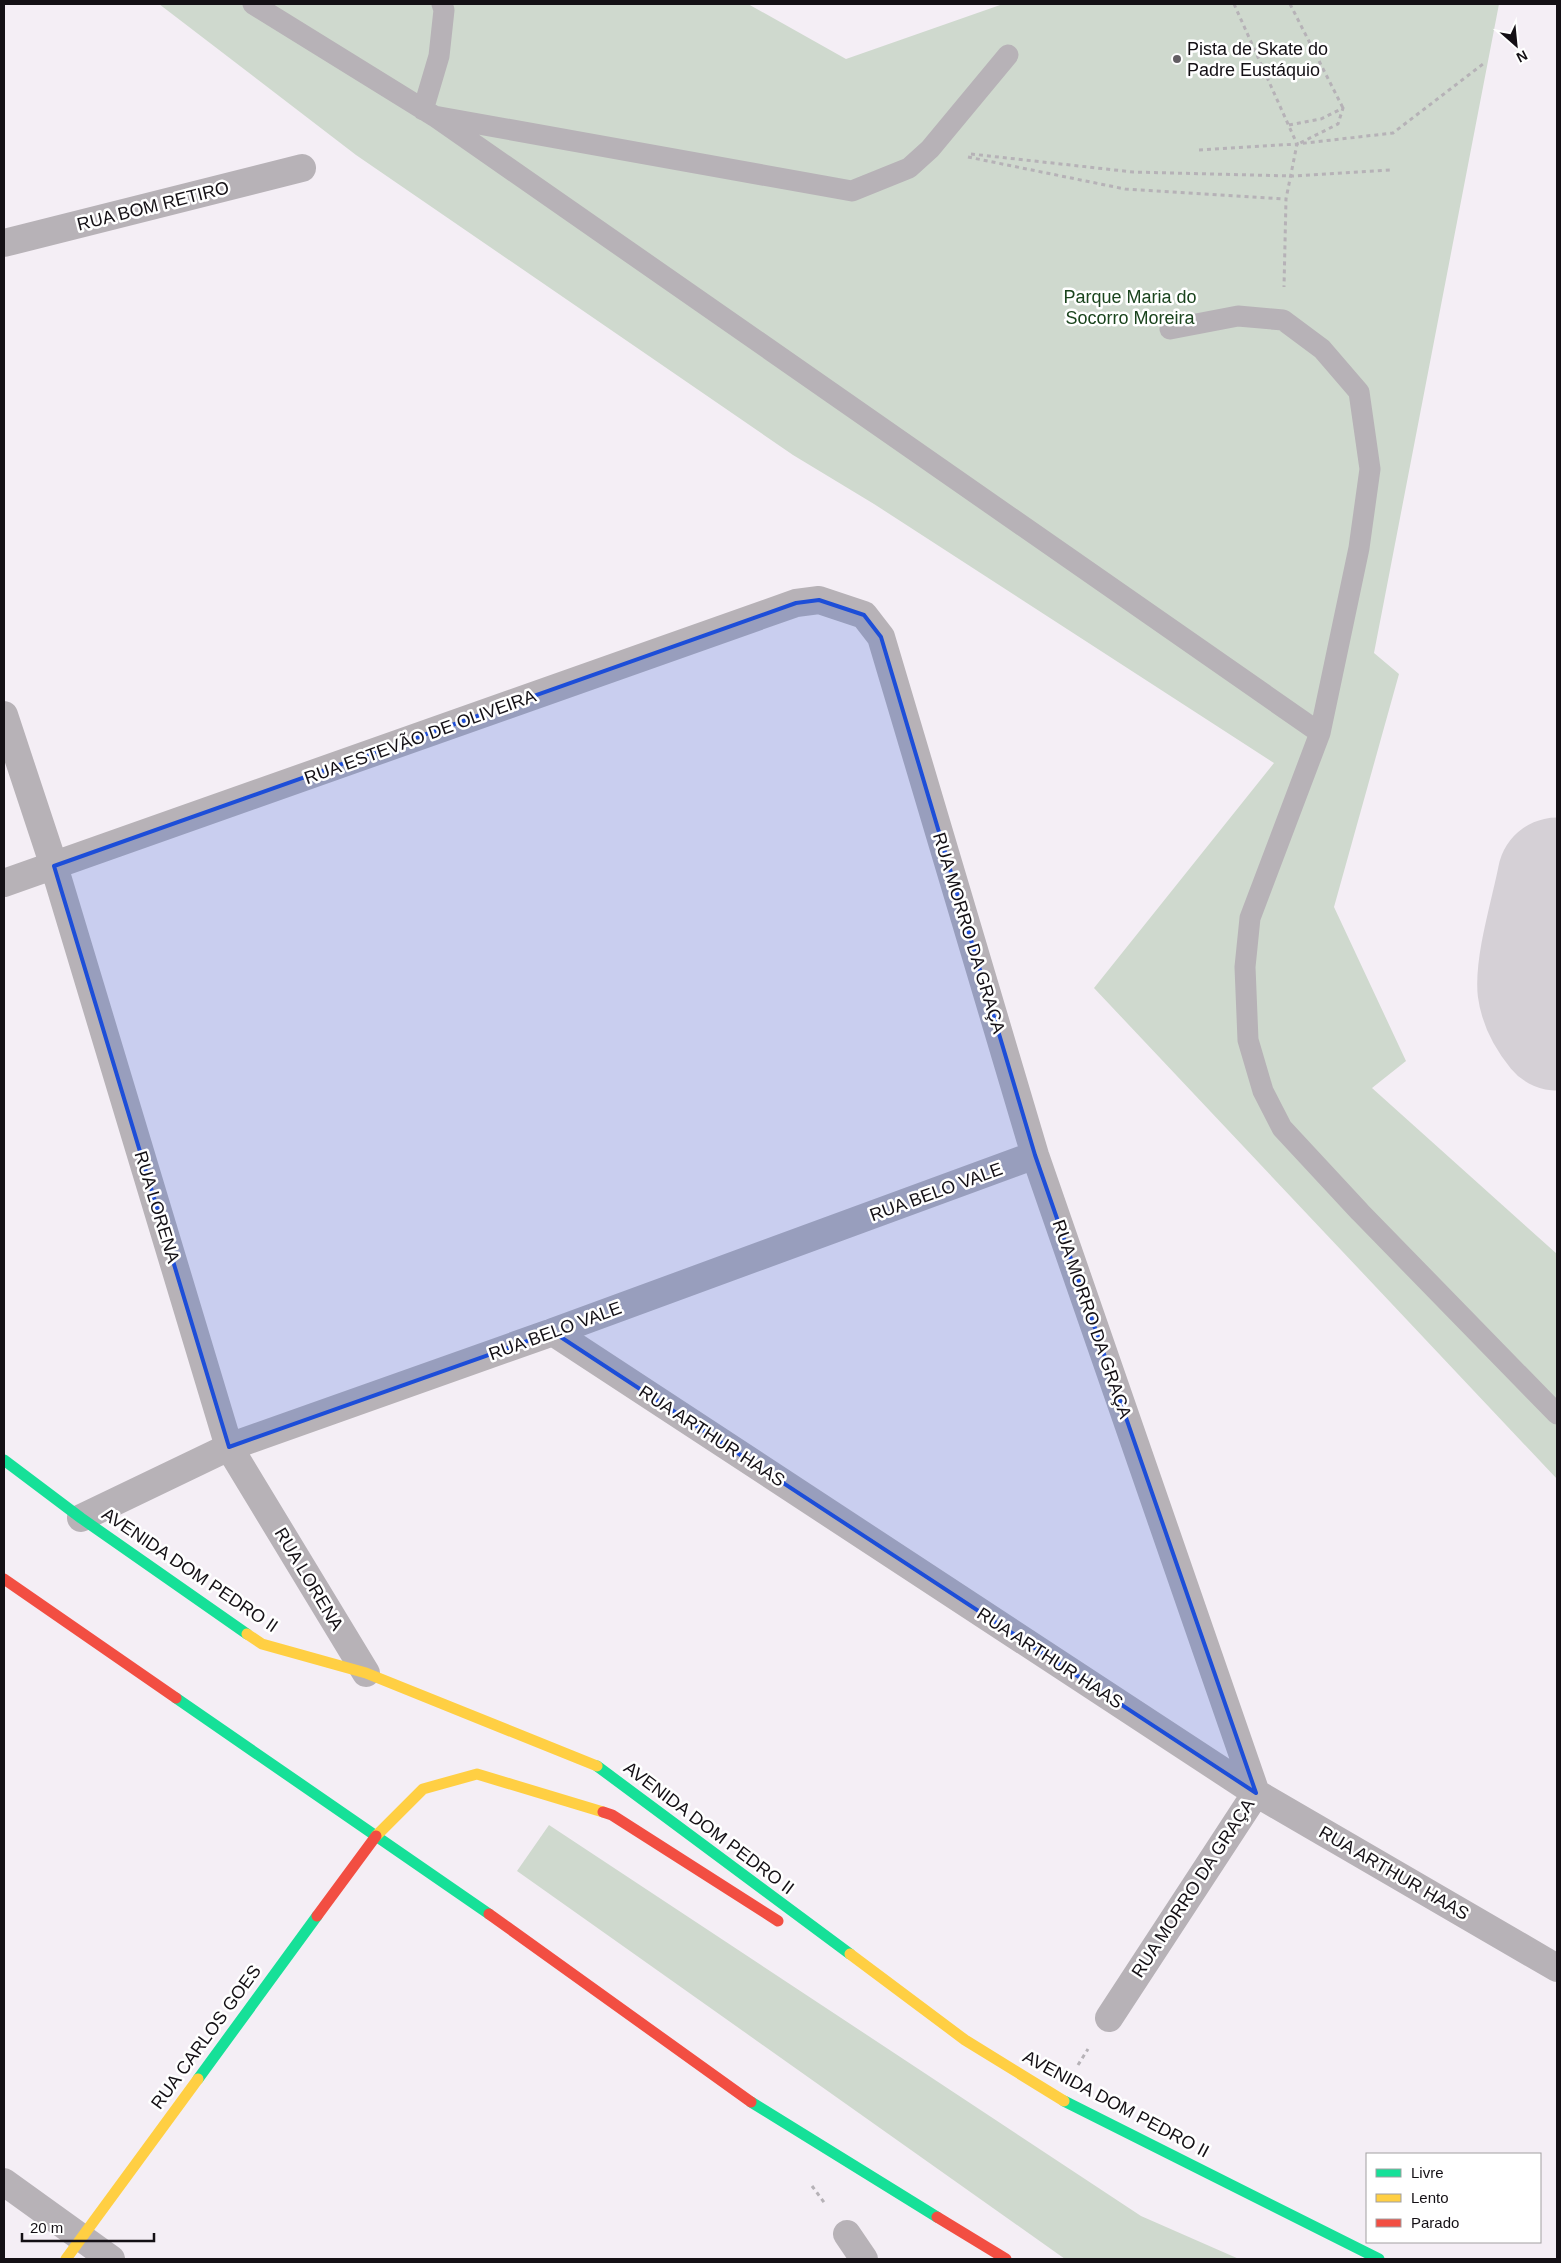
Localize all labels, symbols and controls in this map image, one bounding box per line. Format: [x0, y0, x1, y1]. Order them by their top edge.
north arrow [1491, 20, 1541, 70]
place label: Pista de Skate do Padre Eustáquio [1187, 39, 1328, 80]
text: N [1514, 47, 1530, 66]
marker: Pista de Skate do Padre Eustáquio [1171, 53, 1183, 65]
street label: RUA BOM RETIRO [75, 177, 231, 235]
park label: Parque Maria do Socorro Moreira [1063, 287, 1197, 328]
street label: RUA ESTEVÃO DE OLIVEIRA [301, 685, 539, 788]
street label: RUA MORRO DA GRAÇA [929, 830, 1009, 1036]
street label: RUA LORENA [130, 1149, 184, 1265]
street label: RUA BELO VALE [867, 1159, 1005, 1225]
street label: RUA MORRO DA GRAÇA [1049, 1217, 1135, 1421]
street label: RUA BELO VALE [486, 1298, 624, 1364]
street label: RUA ARTHUR HAAS [635, 1381, 789, 1491]
street label: AVENIDA DOM PEDRO II [98, 1504, 282, 1636]
street label: RUA LORENA [271, 1524, 347, 1634]
street label: RUA ARTHUR HAAS [973, 1603, 1127, 1713]
street label: AVENIDA DOM PEDRO II [620, 1758, 798, 1898]
street label: RUA MORRO DA GRAÇA [1128, 1795, 1258, 1981]
street label: RUA ARTHUR HAAS [1316, 1822, 1472, 1924]
street label: RUA CARLOS GOES [147, 1961, 265, 2113]
street label: AVENIDA DOM PEDRO II [1020, 2046, 1212, 2162]
legend [1366, 2153, 1541, 2243]
text: Livre [1411, 2164, 1444, 2181]
text: Lento [1411, 2189, 1449, 2206]
scale bar [22, 2210, 155, 2242]
text: Parado [1411, 2214, 1459, 2231]
text: 20 m [30, 2219, 63, 2236]

